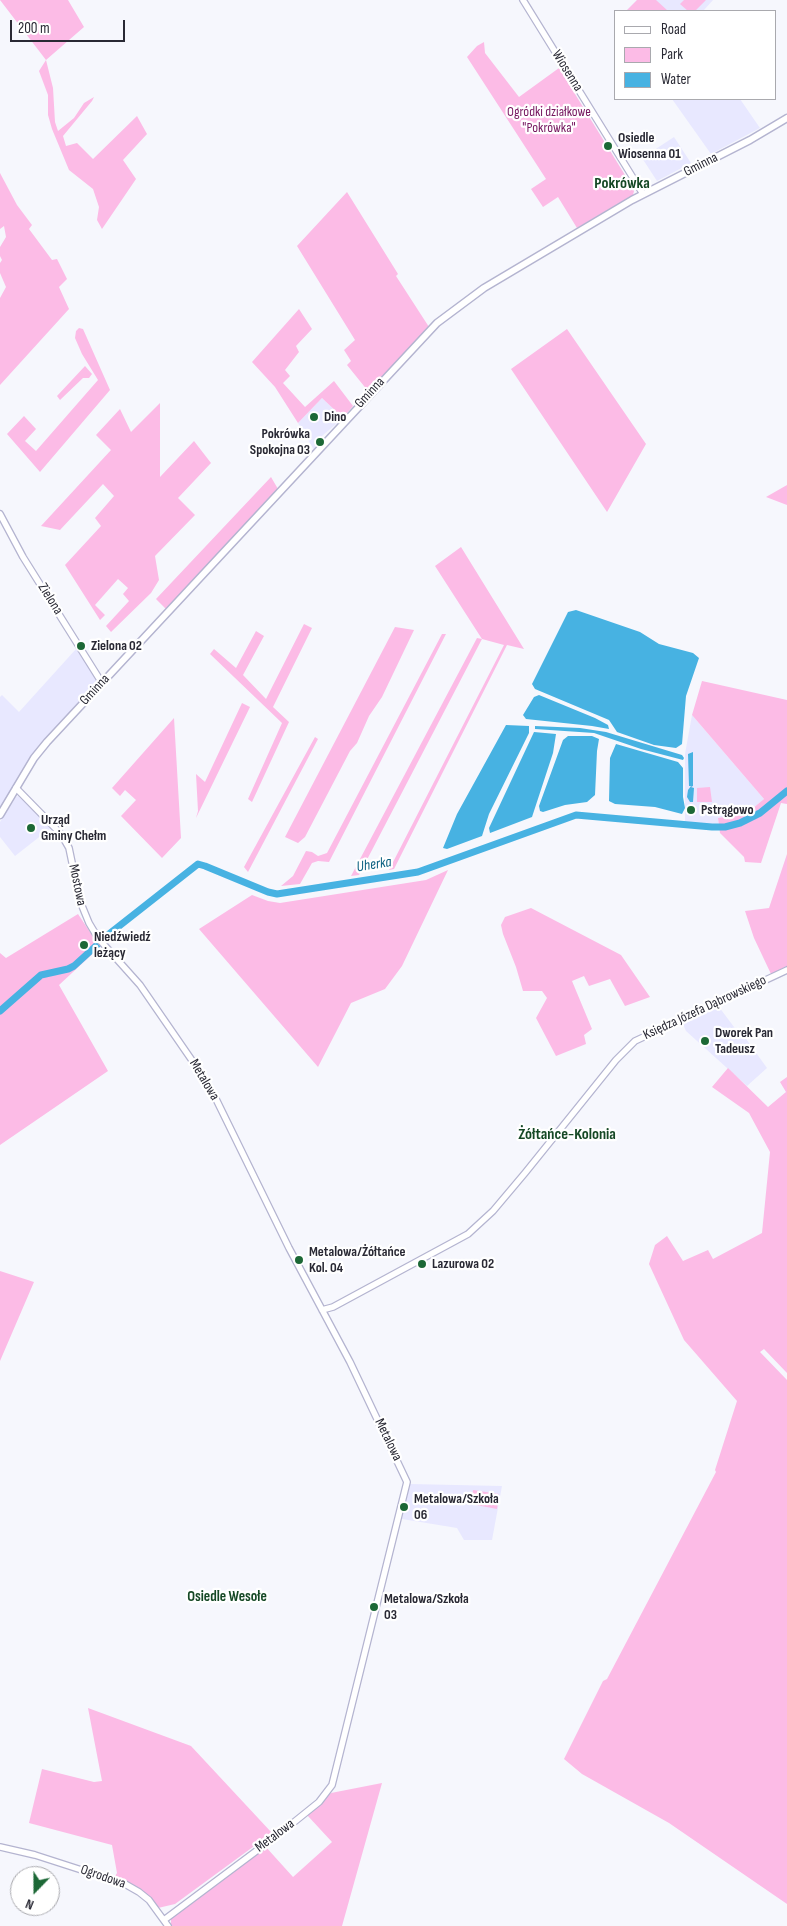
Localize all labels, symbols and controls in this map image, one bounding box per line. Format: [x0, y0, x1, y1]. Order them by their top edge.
scale bar [12, 10, 128, 42]
legend [614, 10, 777, 100]
text: 200 m [18, 19, 50, 38]
text: Road [661, 20, 686, 39]
text: Park [661, 45, 683, 64]
street label: Wiosenna [548, 47, 586, 95]
text: Water [661, 70, 691, 89]
park label: Ogródki działkowe "Pokrówka" [507, 104, 591, 136]
place label: Osiedle Wiosenna 01 [618, 130, 681, 162]
marker: Osiedle Wiosenna 01 [602, 140, 614, 152]
street label: Gminna [681, 149, 721, 181]
district label: Pokrówka [594, 174, 650, 194]
street label: Gminna [352, 374, 388, 412]
place label: Dino [324, 409, 346, 425]
marker: Dino [308, 411, 320, 423]
place label: Pokrówka Spokojna 03 [250, 426, 310, 458]
marker: Pokrówka Spokojna 03 [314, 436, 326, 448]
street label: Zielona [34, 580, 66, 618]
place label: Zielona 02 [91, 638, 142, 654]
marker: Zielona 02 [75, 640, 87, 652]
street label: Gminna [77, 671, 113, 709]
place label: Pstrągowo [701, 802, 754, 818]
marker: Pstrągowo [685, 804, 697, 816]
place label: Urząd Gminy Chełm [41, 812, 106, 844]
marker: Urząd Gminy Chełm [25, 822, 37, 834]
water label: Uherka [355, 853, 393, 877]
street label: Mostowa [64, 863, 90, 907]
place label: Niedźwiedź leżący [94, 929, 151, 962]
marker: Niedźwiedź leżący [78, 939, 90, 951]
street label: Księdza Józefa Dąbrowskiego [641, 972, 769, 1044]
place label: Dworek Pan Tadeusz [715, 1025, 773, 1058]
marker: Dworek Pan Tadeusz [699, 1035, 711, 1047]
street label: Metalowa [185, 1056, 223, 1104]
district label: Żółtańce-Kolonia [518, 1125, 616, 1145]
place label: Metalowa/Żółtańce Kol. 04 [309, 1244, 406, 1276]
marker: Metalowa/Żółtańce Kol. 04 [293, 1254, 305, 1266]
place label: Lazurowa 02 [432, 1256, 494, 1272]
marker: Lazurowa 02 [416, 1258, 428, 1270]
street label: Metalowa [371, 1416, 405, 1464]
place label: Metalowa/Szkoła 06 [414, 1491, 499, 1524]
marker: Metalowa/Szkoła 06 [398, 1501, 410, 1513]
district label: Osiedle Wesołe [187, 1588, 267, 1606]
place label: Metalowa/Szkoła 03 [384, 1591, 469, 1624]
marker: Metalowa/Szkoła 03 [368, 1601, 380, 1613]
street label: Metalowa [252, 1816, 298, 1856]
street label: Ogrodowa [78, 1861, 128, 1893]
north arrow [10, 1866, 60, 1916]
text: N [23, 1895, 36, 1914]

